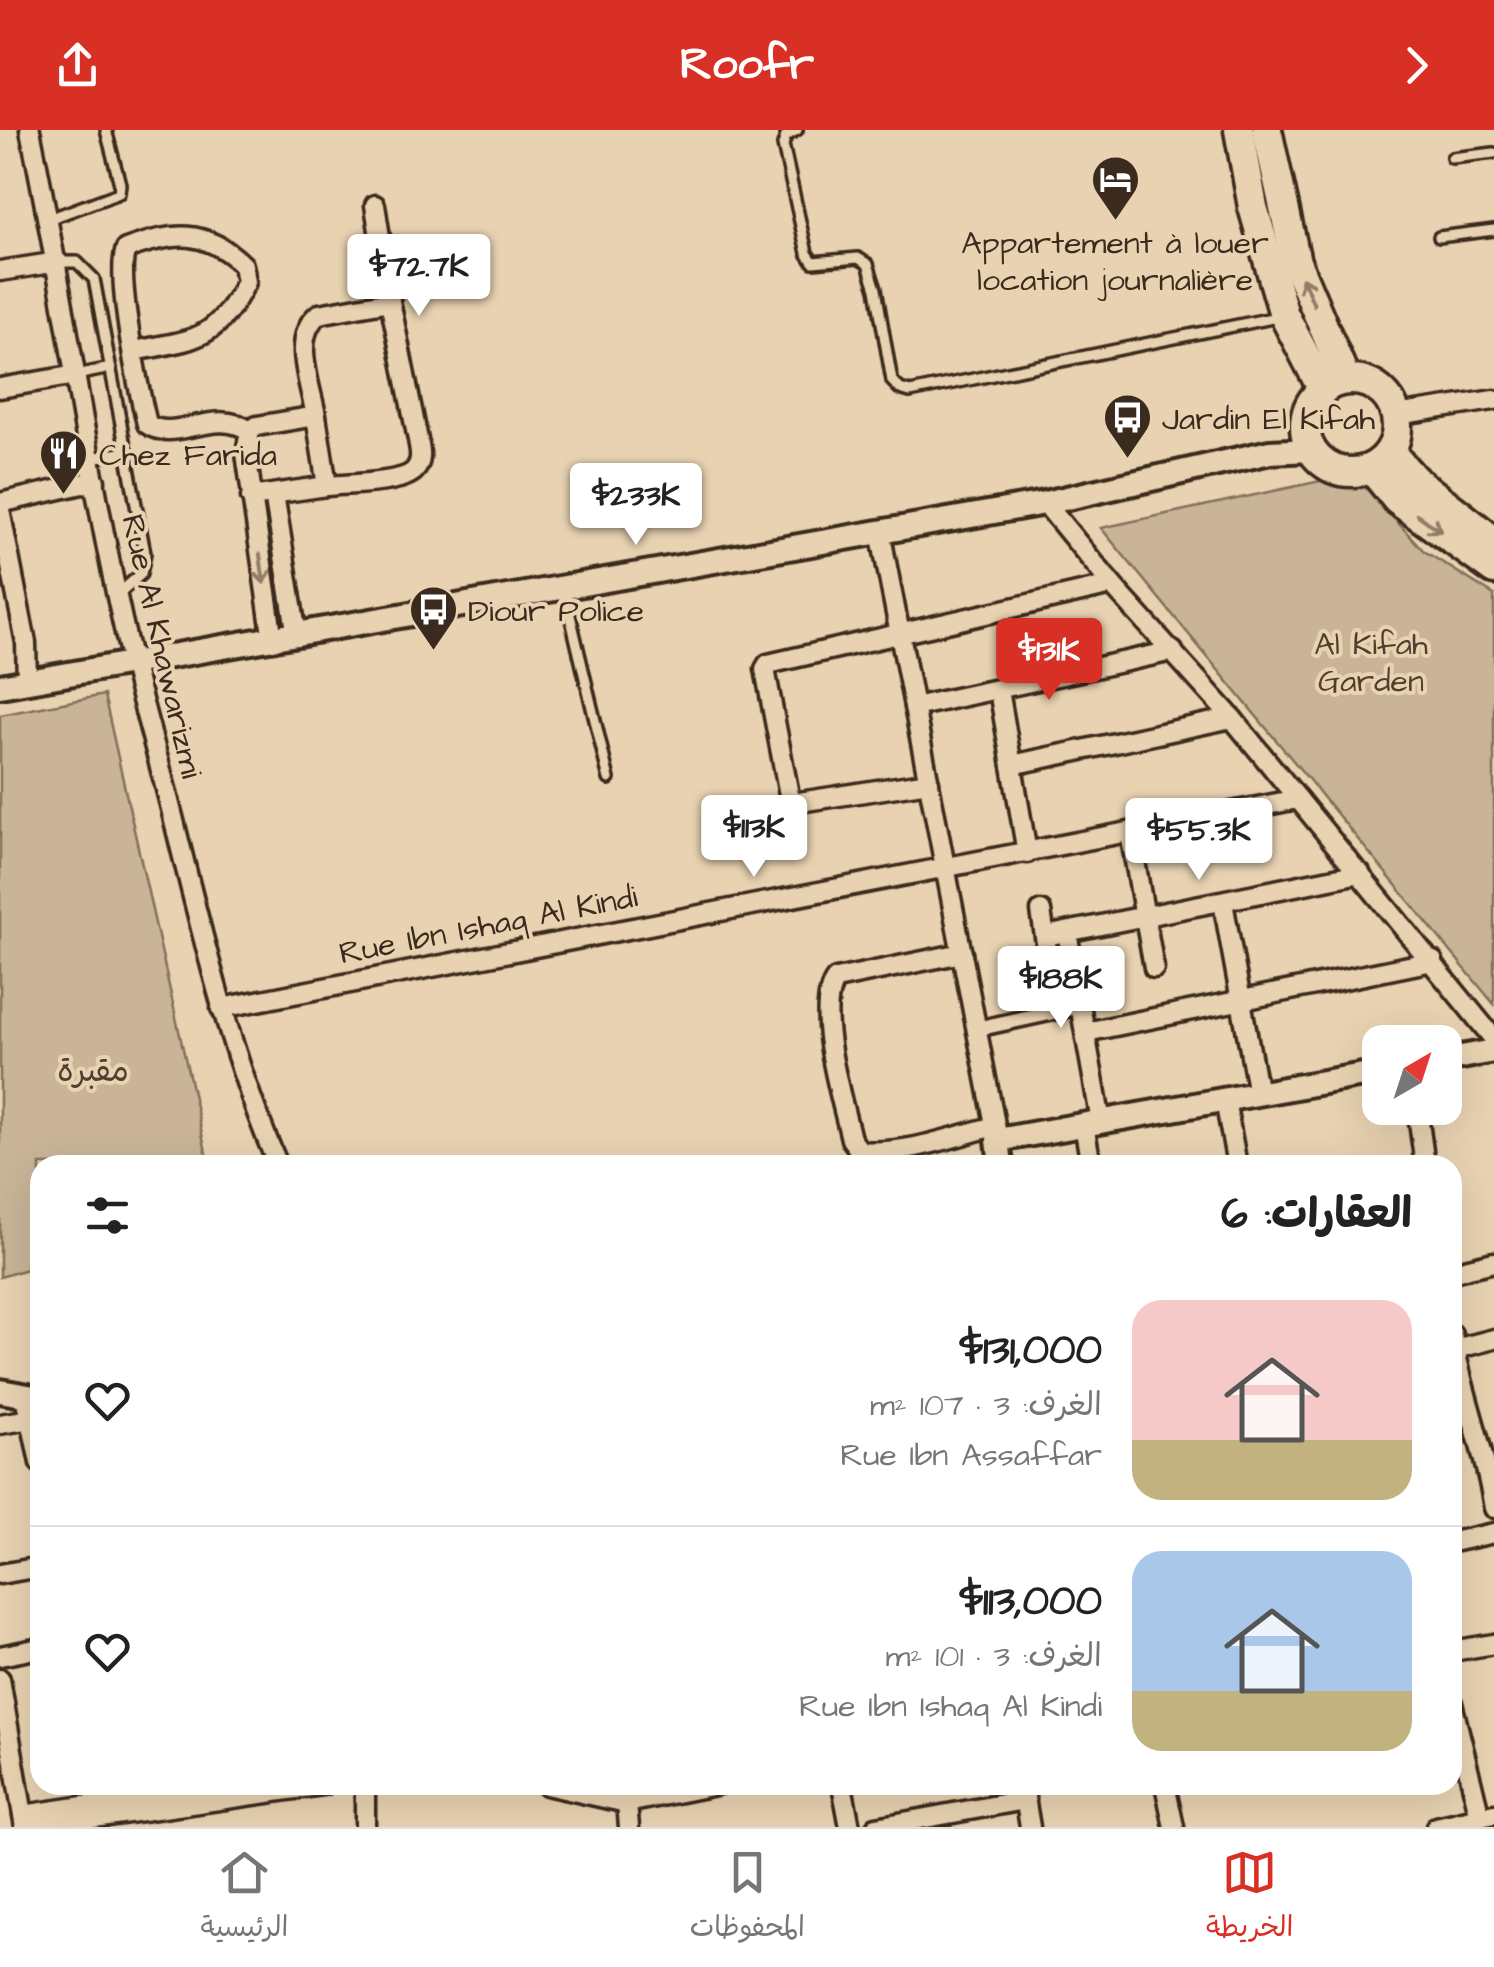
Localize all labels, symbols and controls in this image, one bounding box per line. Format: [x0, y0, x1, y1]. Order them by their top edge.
text: Roofr [680, 34, 814, 96]
icon: share [50, 38, 105, 93]
icon: forward [1389, 38, 1444, 93]
hotel icon: Appartement à louer location journalière [1089, 153, 1141, 221]
place label: Appartement à louer location journalière [961, 221, 1269, 303]
pin: $72.7K [338, 234, 500, 319]
text: $72.7K [369, 244, 469, 289]
one-way arrow [1298, 276, 1316, 306]
bus stop icon: Jardin El Kifah [1101, 392, 1153, 460]
place label: Jardin El Kifah [1162, 397, 1375, 442]
restaurant icon: Chez Farida [38, 428, 90, 496]
place label: Chez Farida [99, 433, 277, 478]
pin: $233K [566, 463, 706, 548]
text: $233K [592, 473, 680, 518]
street label: Rue Al Khawarizmi [109, 510, 214, 783]
one-way arrow [1415, 513, 1442, 534]
one-way arrow [254, 552, 272, 585]
bus stop icon: Diour Police [407, 584, 459, 652]
place label: Diour Police [468, 589, 644, 634]
pin: $131K [979, 618, 1119, 703]
park label: Al Kifah Garden [1314, 622, 1428, 704]
text: $131K [1018, 628, 1080, 673]
pin: $113K [684, 795, 824, 880]
pin: $55.3K [1118, 798, 1280, 883]
text: $113K [723, 805, 785, 850]
text: $55.3K [1147, 808, 1251, 853]
street label: Rue Ibn Ishaq Al Kindi [335, 874, 641, 976]
pin: $188K [991, 946, 1131, 1031]
text: $188K [1020, 956, 1102, 1001]
north arrow [1362, 1025, 1462, 1125]
map controls [1362, 1025, 1462, 1125]
park label: مقبرة [57, 1049, 129, 1094]
text: العقارات: 6 [1221, 1186, 1412, 1244]
icon: filters [80, 1188, 135, 1243]
text: $131,000 [960, 1322, 1102, 1380]
icon: home [1212, 1340, 1332, 1460]
icon: heart [80, 1373, 135, 1428]
text: الغرف: 3 · 107 m² [870, 1383, 1102, 1428]
text: Rue Ibn Assaffar [840, 1433, 1102, 1478]
text: $113,000 [960, 1573, 1102, 1631]
icon: home [1212, 1591, 1332, 1711]
icon: heart [80, 1624, 135, 1679]
text: الغرف: 3 · 101 m² [886, 1634, 1102, 1679]
text: Rue Ibn Ishaq Al Kindi [799, 1684, 1102, 1729]
tab: الرئيسية [201, 1845, 289, 1951]
tab: المحفوظات [690, 1845, 805, 1951]
tab: الخريطة [1206, 1845, 1293, 1951]

